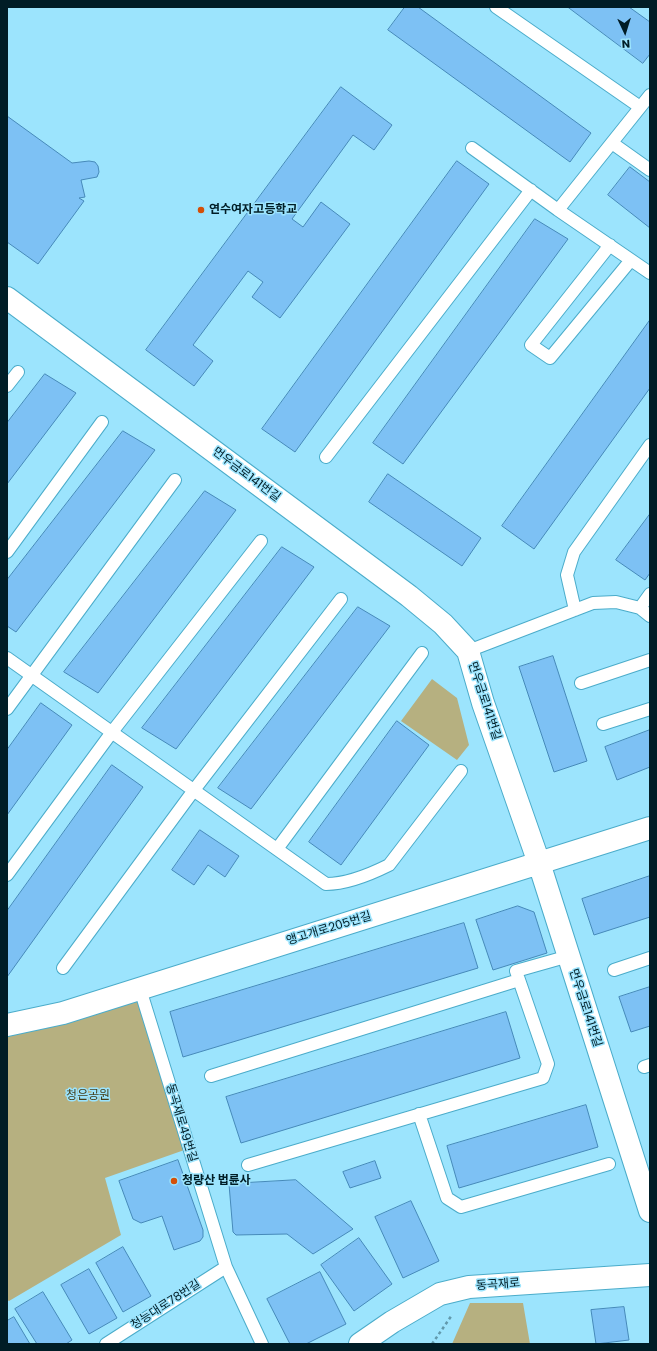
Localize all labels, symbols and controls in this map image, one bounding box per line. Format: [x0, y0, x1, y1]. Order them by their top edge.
north arrow [605, 12, 645, 52]
text: N [621, 36, 631, 52]
place label: 연수여자고등학교 [209, 203, 297, 217]
marker: 연수여자고등학교 [196, 205, 206, 215]
street label: 먼우금로141번길 [209, 445, 283, 505]
street label: 먼우금로141번길 [465, 660, 503, 742]
street label: 앵고개로205번길 [285, 909, 373, 949]
street label: 먼우금로141번길 [566, 967, 604, 1049]
street label: 동곡재로49번길 [162, 1082, 200, 1164]
park label: 청은공원 [66, 1089, 110, 1103]
place label: 청량산 법륜사 [182, 1174, 251, 1188]
marker: 청량산 법륜사 [169, 1176, 179, 1186]
street label: 동곡재로 [475, 1276, 521, 1294]
street label: 청능대로78번길 [128, 1277, 204, 1333]

